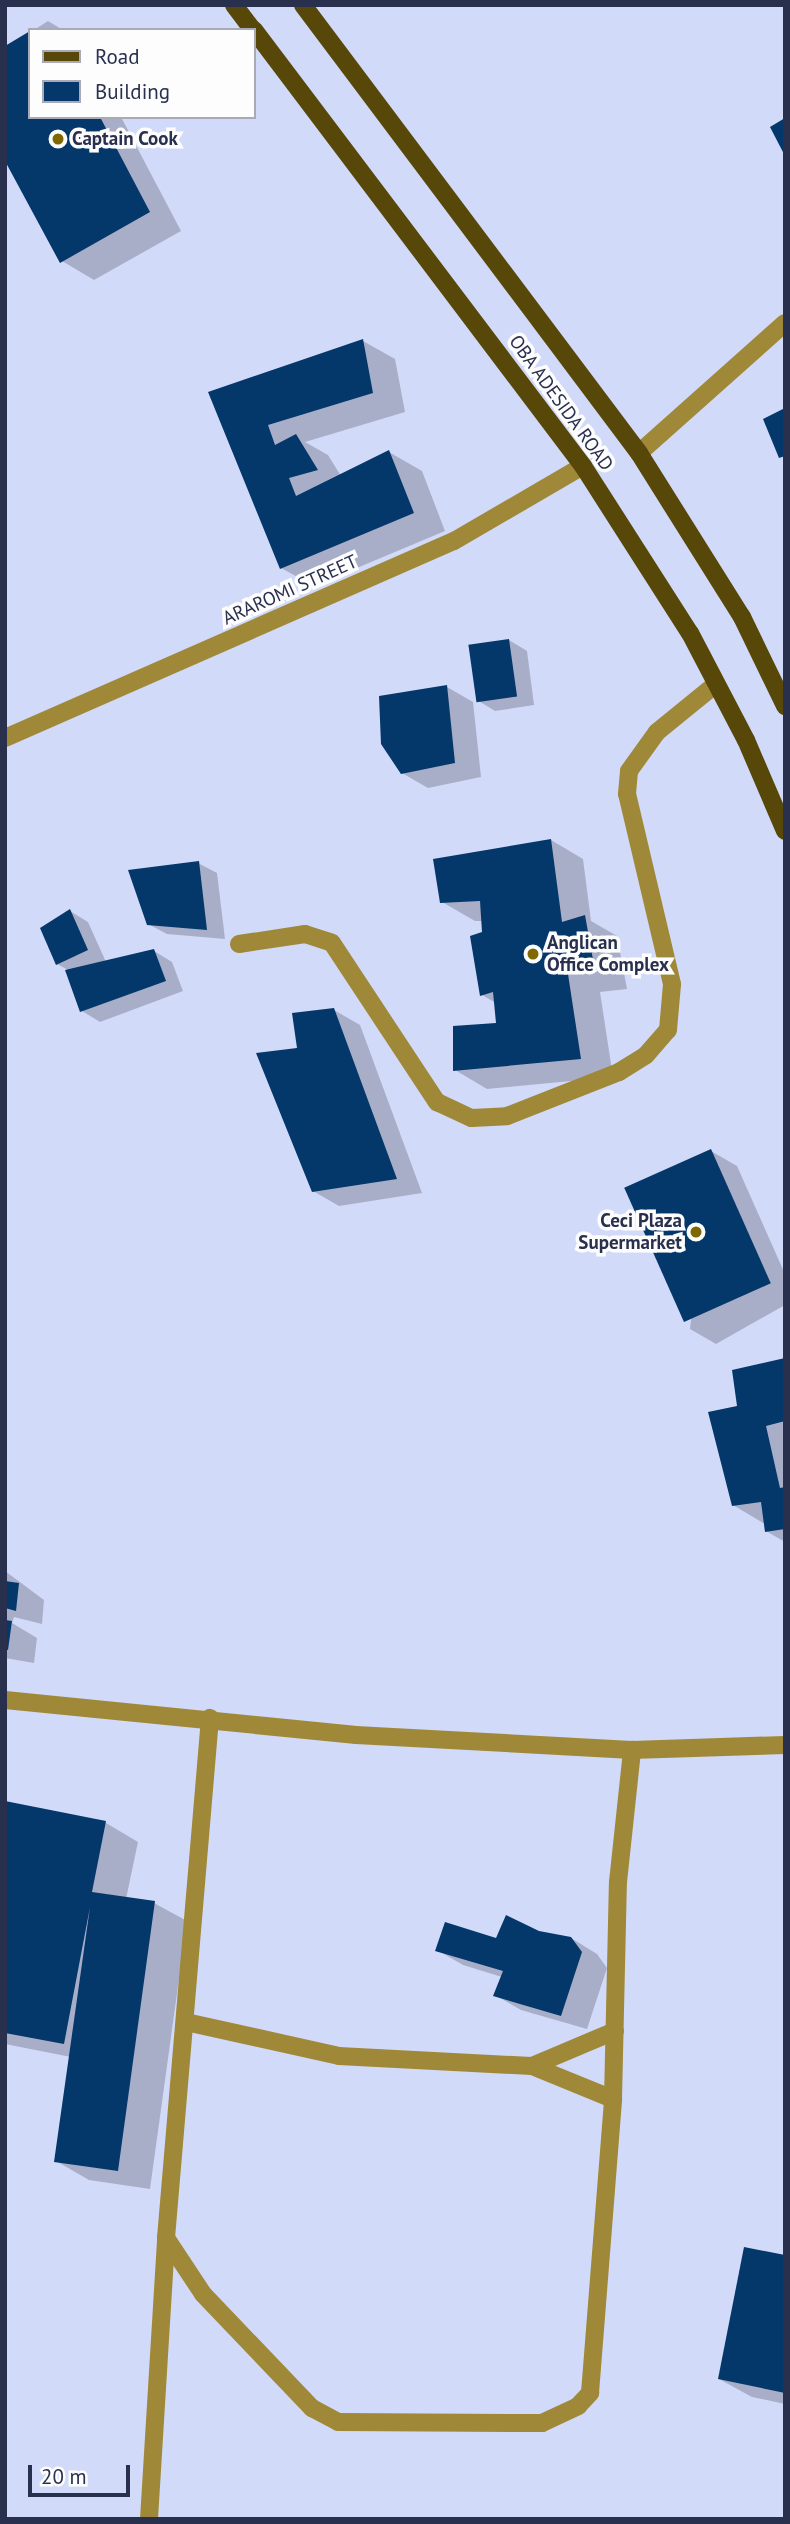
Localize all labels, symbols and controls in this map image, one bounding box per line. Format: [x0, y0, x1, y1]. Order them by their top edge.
legend [28, 28, 256, 119]
text: Road [95, 43, 139, 70]
text: Building [95, 78, 170, 105]
place label: Captain Cook [72, 128, 178, 150]
marker: Captain Cook [50, 131, 66, 147]
street label: OBA ADESIDA ROAD [503, 330, 619, 476]
street label: ARAROMI STREET [219, 550, 361, 630]
place label: Anglican Office Complex [547, 932, 669, 976]
marker: Anglican Office Complex [525, 946, 541, 962]
place label: Ceci Plaza Supermarket [578, 1210, 682, 1254]
marker: Ceci Plaza Supermarket [688, 1224, 704, 1240]
scale bar [32, 2450, 133, 2494]
text: 20 m [41, 2463, 87, 2490]

